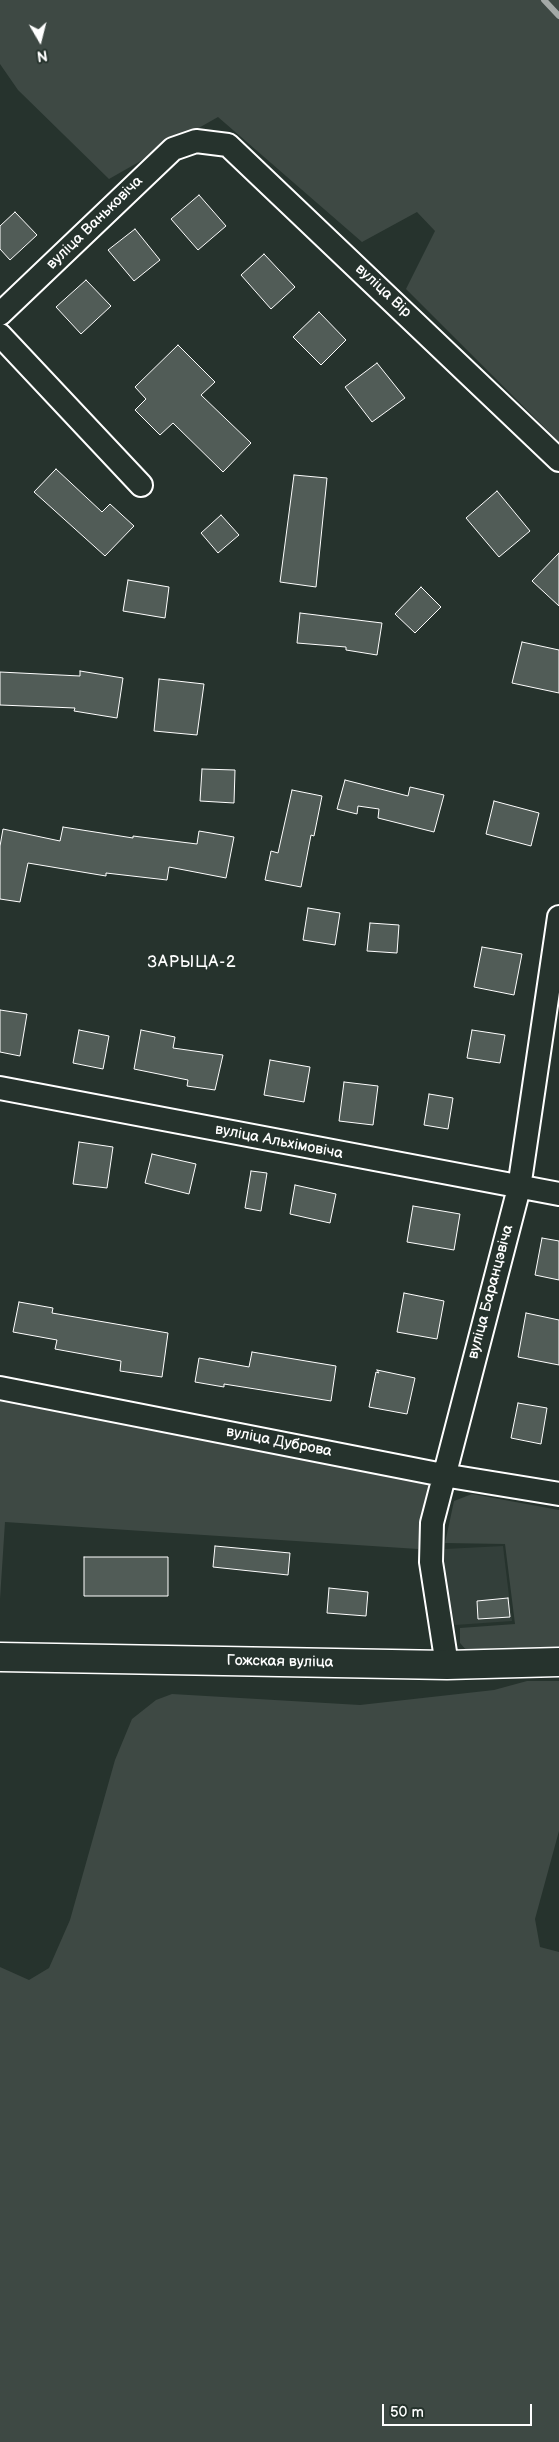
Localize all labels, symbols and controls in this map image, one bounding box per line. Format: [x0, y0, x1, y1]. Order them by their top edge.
north arrow [15, 15, 65, 65]
text: N [36, 46, 49, 64]
street label: вуліца Ваньковіча [43, 173, 147, 273]
street label: вуліца Вір [351, 260, 415, 322]
district label: ЗАРЫЦА-2 [147, 953, 237, 973]
street label: вуліца Альхімовіча [213, 1121, 345, 1163]
street label: вуліца Баранцэвіча [464, 1223, 518, 1361]
street label: вуліца Дуброва [225, 1423, 333, 1461]
street label: Гожская вуліца [226, 1652, 334, 1672]
scale bar [384, 2394, 534, 2426]
text: 50 m [390, 2403, 424, 2422]

